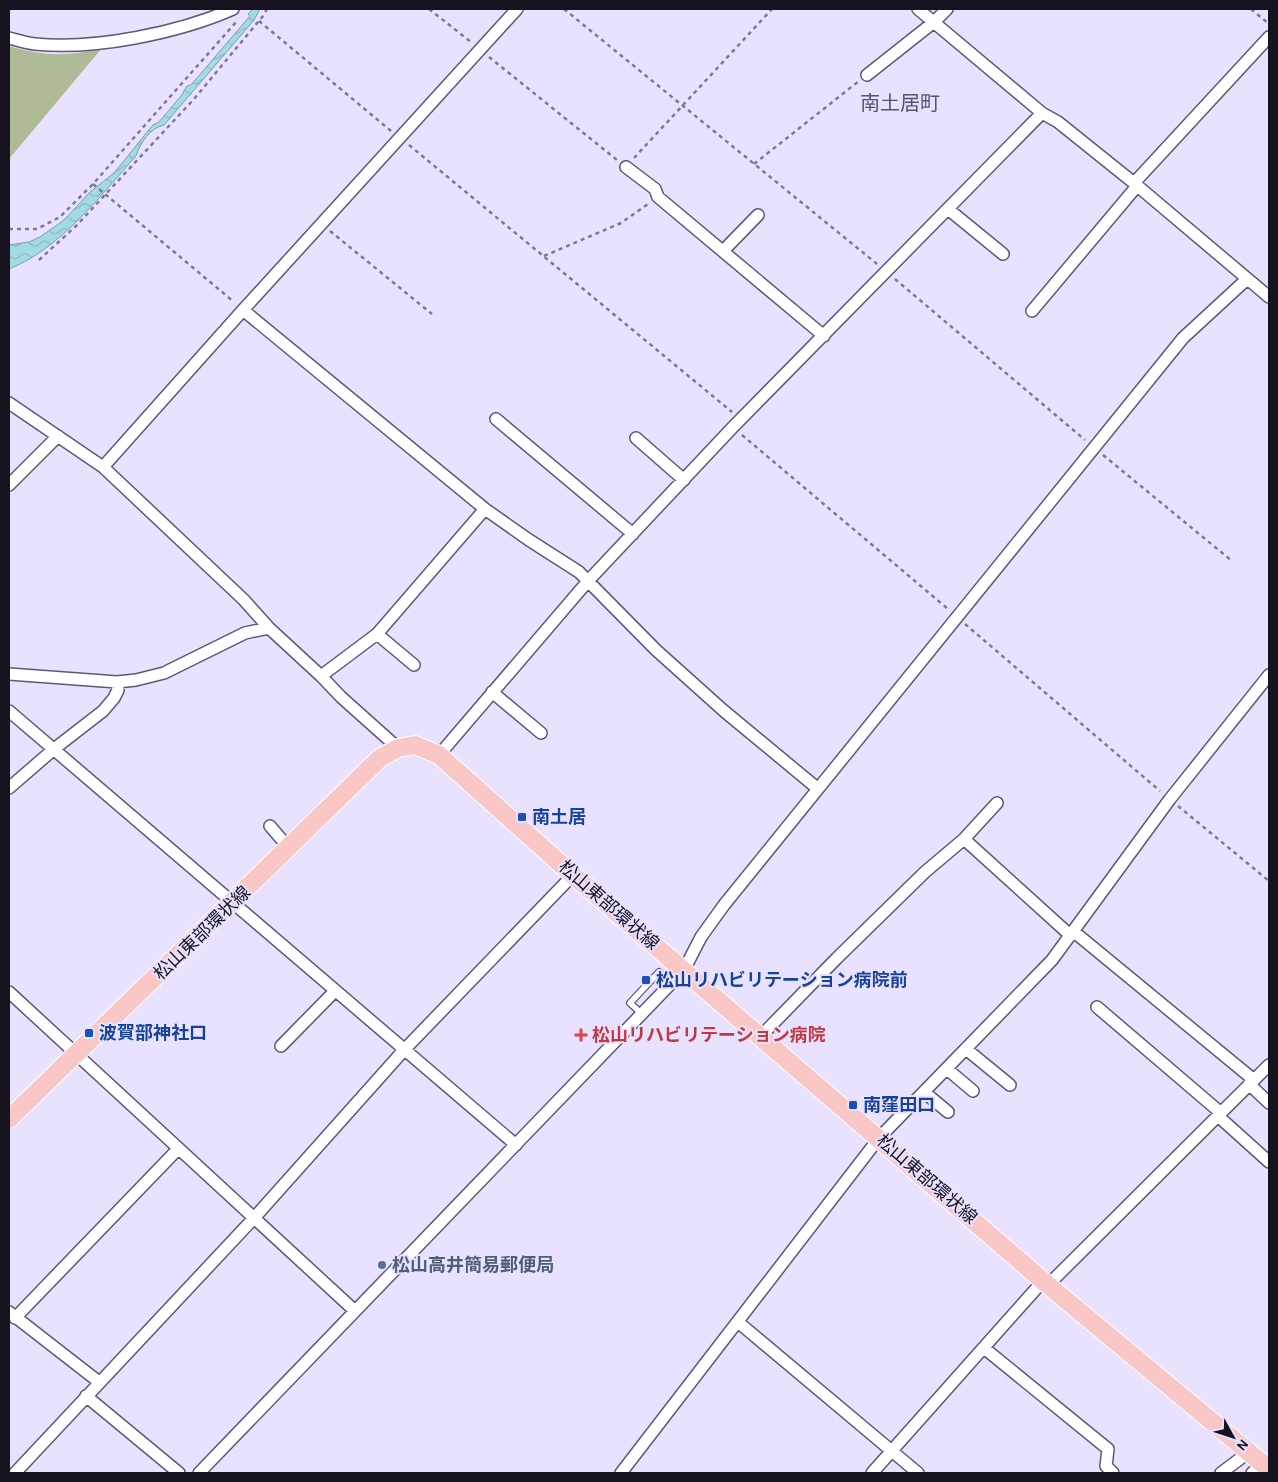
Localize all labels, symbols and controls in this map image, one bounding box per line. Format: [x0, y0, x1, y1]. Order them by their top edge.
district label: 南土居町 [860, 92, 940, 115]
place label: 南土居 [532, 806, 586, 828]
marker: 南土居 [516, 811, 528, 823]
street label: 松山東部環状線 [554, 855, 664, 955]
street label: 松山東部環状線 [149, 881, 255, 985]
place label: 松山リハビリテーション病院前 [656, 969, 908, 991]
marker: 松山リハビリテーション病院前 [640, 974, 652, 986]
place label: 波賀部神社口 [99, 1022, 207, 1044]
place label: 松山リハビリテーション病院 [592, 1024, 826, 1046]
marker: 波賀部神社口 [83, 1027, 95, 1039]
marker: 松山リハビリテーション病院 [574, 1028, 588, 1042]
place label: 南窪田口 [863, 1094, 935, 1116]
marker: 南窪田口 [847, 1099, 859, 1111]
street label: 松山東部環状線 [872, 1129, 982, 1229]
place label: 松山高井簡易郵便局 [392, 1254, 554, 1276]
marker: 松山高井簡易郵便局 [376, 1259, 388, 1271]
north arrow [1208, 1412, 1258, 1462]
text: N [1233, 1436, 1252, 1454]

